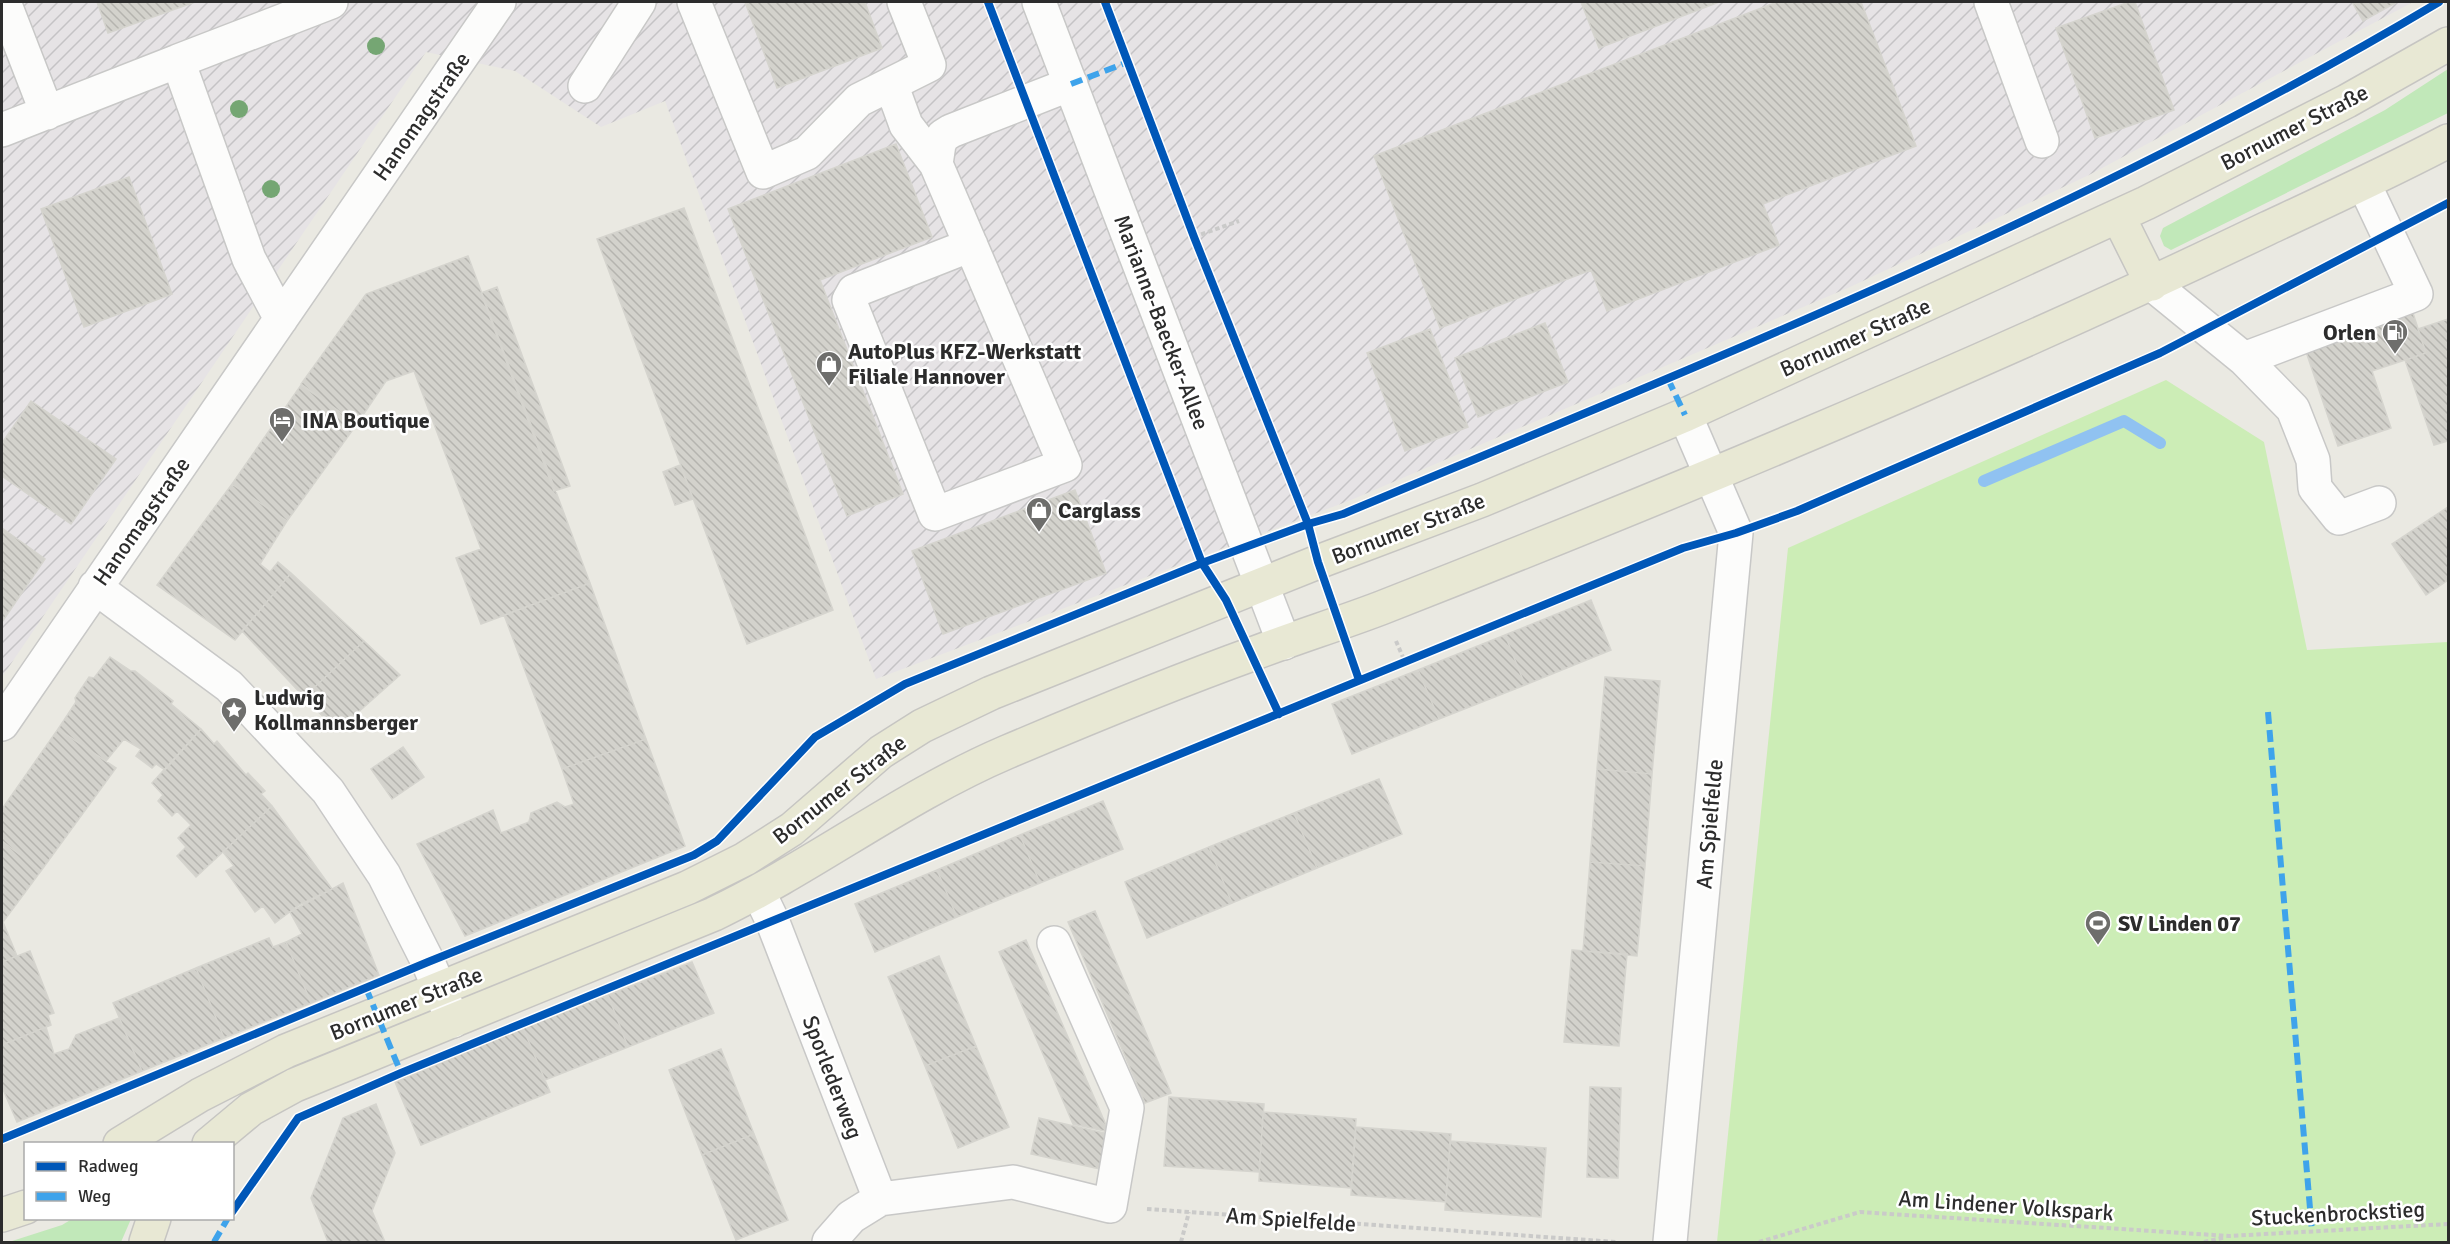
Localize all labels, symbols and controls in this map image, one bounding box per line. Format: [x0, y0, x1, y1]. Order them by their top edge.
street label: Hanomagstraße [367, 47, 476, 186]
street label: Bornumer Straße [2216, 79, 2373, 176]
street label: Marianne-Baecker-Allee [1108, 211, 1215, 433]
street label: Bornumer Straße [1776, 292, 1935, 383]
fuel station icon: Orlen [2380, 317, 2410, 355]
place label: Orlen [2323, 319, 2376, 346]
place label: AutoPlus KFZ-Werkstatt Filiale Hannover [848, 338, 1081, 390]
shop icon: AutoPlus KFZ-Werkstatt Filiale Hannover [814, 349, 844, 387]
hotel icon: INA Boutique [267, 405, 297, 443]
place label: INA Boutique [302, 407, 430, 434]
street label: Hanomagstraße [87, 452, 196, 591]
street label: Bornumer Straße [1328, 487, 1489, 570]
shop icon: Carglass [1024, 495, 1054, 533]
place label: Carglass [1058, 497, 1141, 524]
place label: Ludwig Kollmannsberger [254, 684, 418, 736]
place icon: Ludwig Kollmannsberger [219, 695, 249, 733]
street label: Bornumer Straße [767, 729, 912, 850]
street label: Am Spielfelde [1690, 758, 1729, 890]
sports icon: SV Linden 07 [2083, 908, 2113, 946]
place label: SV Linden 07 [2118, 910, 2241, 937]
street label: Bornumer Straße [326, 961, 486, 1046]
street label: Sporlederweg [797, 1012, 868, 1143]
legend [24, 1142, 234, 1220]
text: Radweg [78, 1155, 139, 1177]
text: Weg [78, 1185, 111, 1207]
street label: Am Lindener Volkspark [1898, 1185, 2114, 1226]
street label: Stuckenbrockstieg [2250, 1195, 2426, 1232]
street label: Am Spielfelde [1225, 1201, 1357, 1238]

